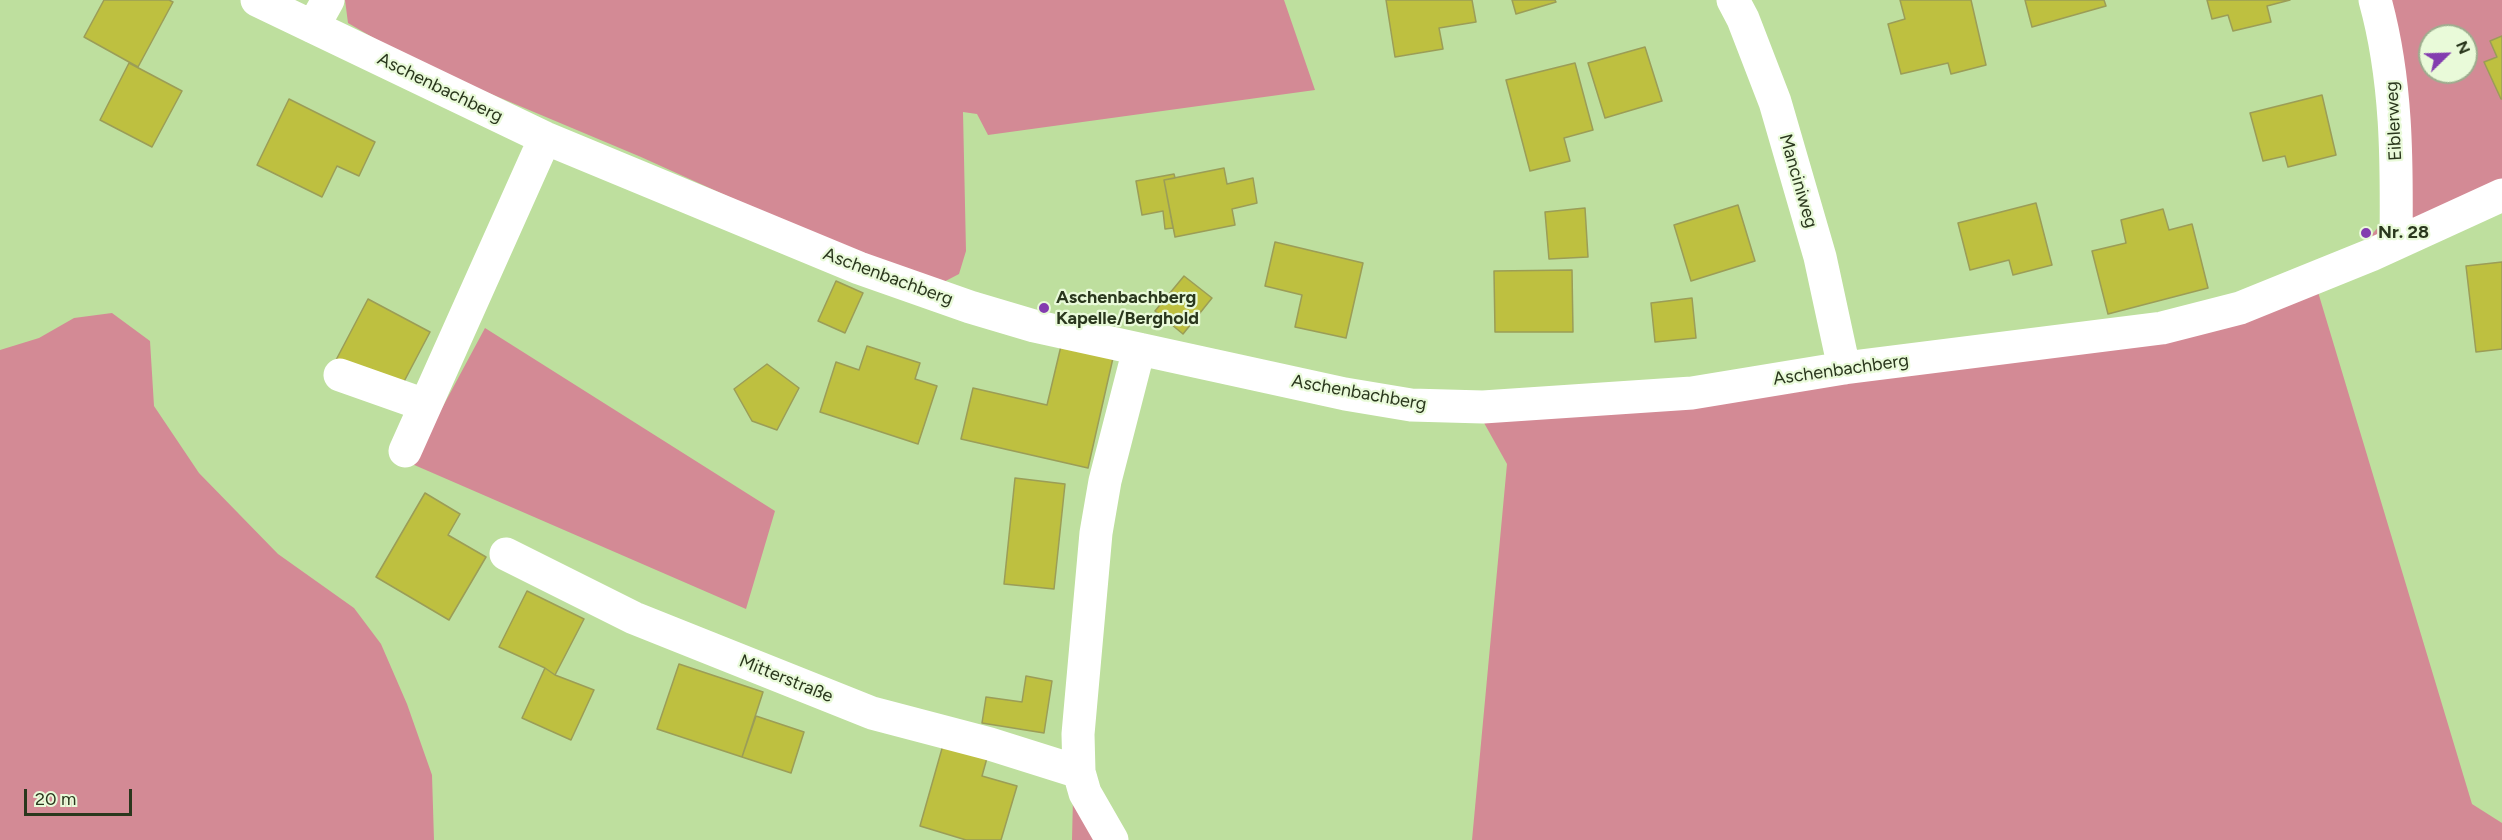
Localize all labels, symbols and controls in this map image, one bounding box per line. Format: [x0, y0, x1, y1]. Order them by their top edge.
north arrow [2418, 24, 2478, 84]
text: N [2452, 38, 2474, 57]
street label: Aschenbachberg [374, 48, 506, 128]
street label: Eiblerweg [2381, 81, 2407, 161]
street label: Manciniweg [1774, 131, 1822, 231]
place label: Nr. 28 [2378, 222, 2429, 244]
marker: Nr. 28 [2359, 226, 2373, 240]
street label: Aschenbachberg [820, 243, 956, 311]
place label: Aschenbachberg Kapelle/Berghold [1056, 287, 1199, 330]
marker: Aschenbachberg Kapelle/Berghold [1037, 301, 1051, 315]
street label: Aschenbachberg [1772, 350, 1910, 390]
street label: Aschenbachberg [1290, 370, 1428, 416]
street label: Mitterstraße [736, 650, 836, 708]
scale bar [27, 777, 135, 815]
text: 20 m [35, 788, 76, 810]

